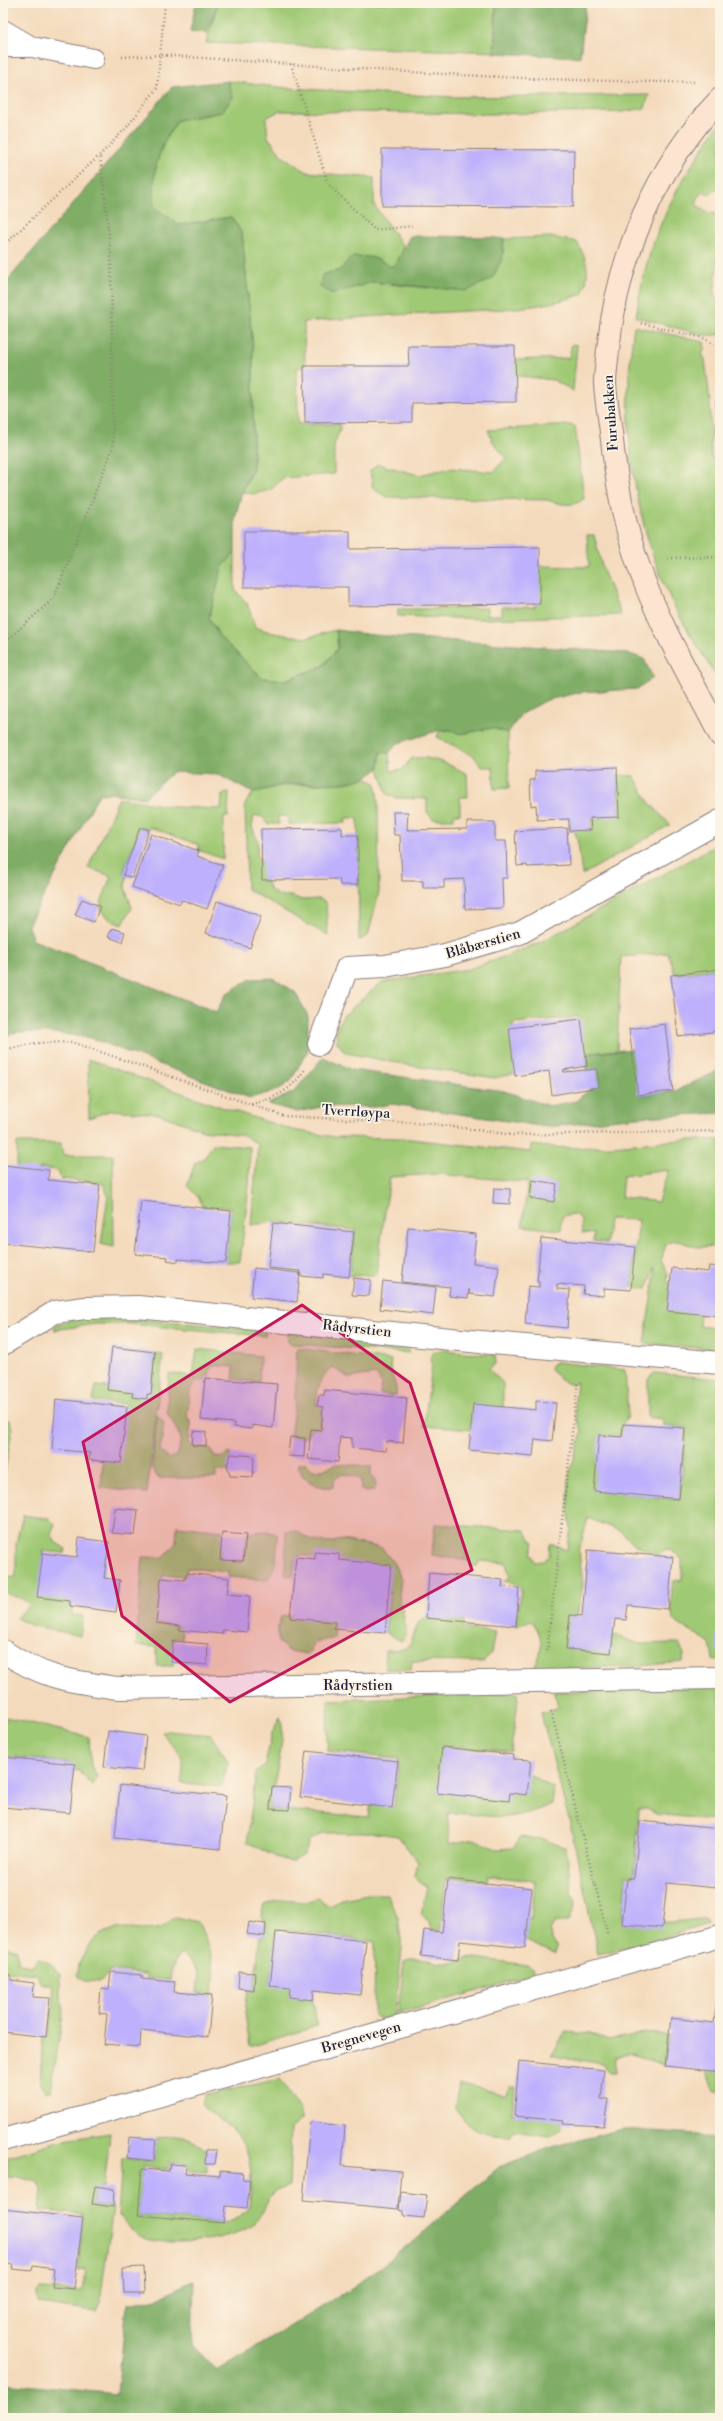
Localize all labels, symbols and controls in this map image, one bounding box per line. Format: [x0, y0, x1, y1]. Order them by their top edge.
street label: Furubakken [599, 374, 623, 452]
street label: Blåbærstien [443, 925, 523, 963]
street label: Tverrløypa [321, 1101, 392, 1123]
street label: Rådyrstien [321, 1316, 393, 1342]
street label: Rådyrstien [323, 1677, 393, 1695]
street label: Bregnevegen [319, 2018, 404, 2058]

